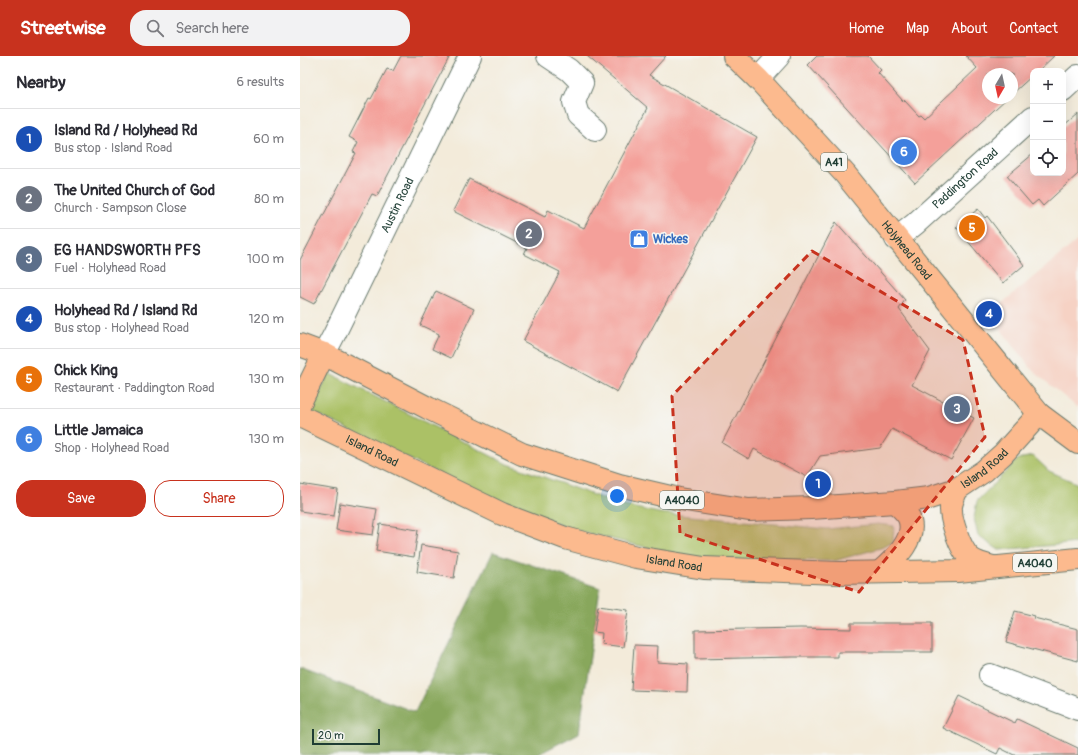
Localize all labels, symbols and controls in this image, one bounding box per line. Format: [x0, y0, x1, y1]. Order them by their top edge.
search box [130, 10, 410, 46]
text: Streetwise [20, 16, 106, 40]
icon: search [144, 17, 166, 39]
text: Search here [176, 19, 249, 38]
text: Home [849, 20, 884, 37]
text: Map [906, 20, 929, 37]
text: About [951, 20, 987, 37]
text: Contact [1009, 20, 1058, 37]
north arrow [982, 68, 1018, 104]
map controls [1030, 68, 1066, 176]
button: + [1030, 68, 1066, 104]
text: Nearby [16, 72, 65, 93]
text: 6 results [237, 74, 284, 90]
button: − [1030, 104, 1066, 140]
text: Island Rd / Holyhead Rd [54, 121, 198, 140]
text: 1 [26, 131, 32, 147]
text: 60 m [253, 131, 284, 147]
pin: 6 [891, 137, 917, 167]
text: Bus stop · Island Road [54, 140, 172, 156]
button: locate [1030, 140, 1066, 176]
street label: Paddington Road [929, 145, 1002, 213]
road number: A41 [821, 153, 847, 171]
street label: Austin Road [378, 175, 418, 236]
text: The United Church of God [54, 181, 215, 200]
text: 2 [25, 191, 33, 207]
text: 80 m [254, 191, 284, 207]
text: Church · Sampson Close [54, 200, 186, 216]
pin: 5 [959, 213, 985, 243]
street label: Holyhead Road [878, 218, 935, 284]
pin: 2 [516, 219, 542, 249]
shop icon: Wickes [628, 228, 650, 250]
place label: Wickes [653, 232, 688, 247]
text: EG HANDSWORTH PFS [54, 241, 201, 260]
text: 3 [25, 251, 33, 267]
text: 100 m [247, 251, 284, 267]
text: Fuel · Holyhead Road [54, 260, 166, 276]
pin: 4 [976, 299, 1002, 329]
text: Holyhead Rd / Island Rd [54, 301, 198, 320]
text: 4 [25, 311, 33, 327]
text: 120 m [248, 311, 284, 327]
text: Bus stop · Holyhead Road [54, 320, 189, 336]
text: Chick King [54, 361, 118, 380]
text: 5 [25, 371, 33, 387]
text: 130 m [248, 371, 284, 387]
text: Restaurant · Paddington Road [54, 380, 215, 396]
pin: 3 [944, 394, 970, 424]
text: Little Jamaica [54, 421, 143, 440]
text: 6 [25, 431, 33, 447]
text: 130 m [248, 431, 284, 447]
street label: Island Road [343, 432, 401, 471]
text: Shop · Holyhead Road [54, 440, 169, 456]
street label: Island Road [958, 446, 1012, 492]
pin: 1 [805, 469, 831, 499]
button: Save [16, 480, 146, 517]
button: Share [154, 480, 284, 517]
your location [607, 486, 627, 506]
road number: A4040 [660, 491, 704, 509]
street label: Island Road [645, 552, 703, 576]
road number: A4040 [1013, 554, 1057, 572]
scale bar [312, 727, 380, 746]
text: 20 m [318, 729, 344, 742]

